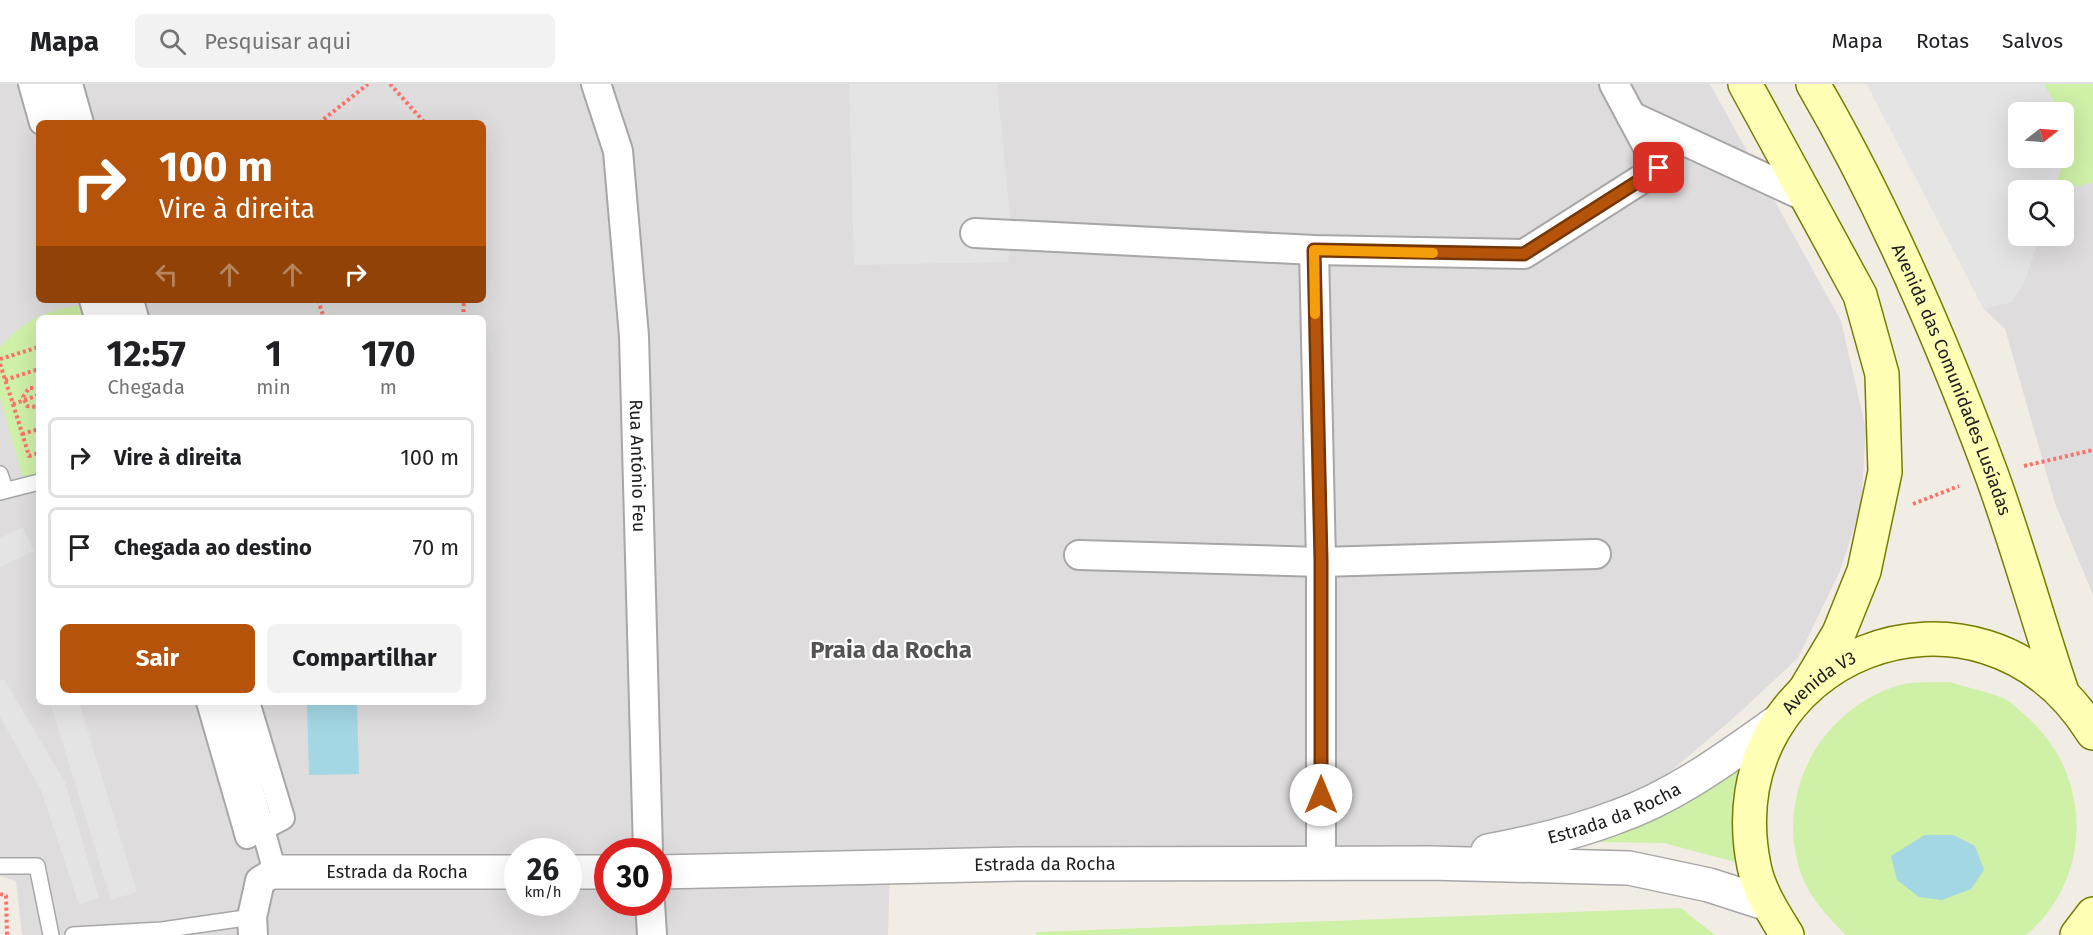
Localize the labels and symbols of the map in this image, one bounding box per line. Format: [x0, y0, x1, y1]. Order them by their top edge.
north arrow [2008, 102, 2074, 168]
pin [1633, 142, 1684, 193]
street label: Avenida das Comunidades Lusíadas [1887, 240, 2016, 518]
street label: Rua António Feu [625, 399, 650, 533]
district label: Praia da Rocha [810, 636, 972, 664]
street label: Avenida V3 [1777, 647, 1860, 718]
position arrow [1289, 763, 1353, 827]
street label: Estrada da Rocha [1545, 778, 1685, 849]
speed limit sign: 30 [594, 838, 672, 916]
street label: Estrada da Rocha [974, 853, 1116, 876]
street label: Estrada da Rocha [326, 861, 468, 883]

